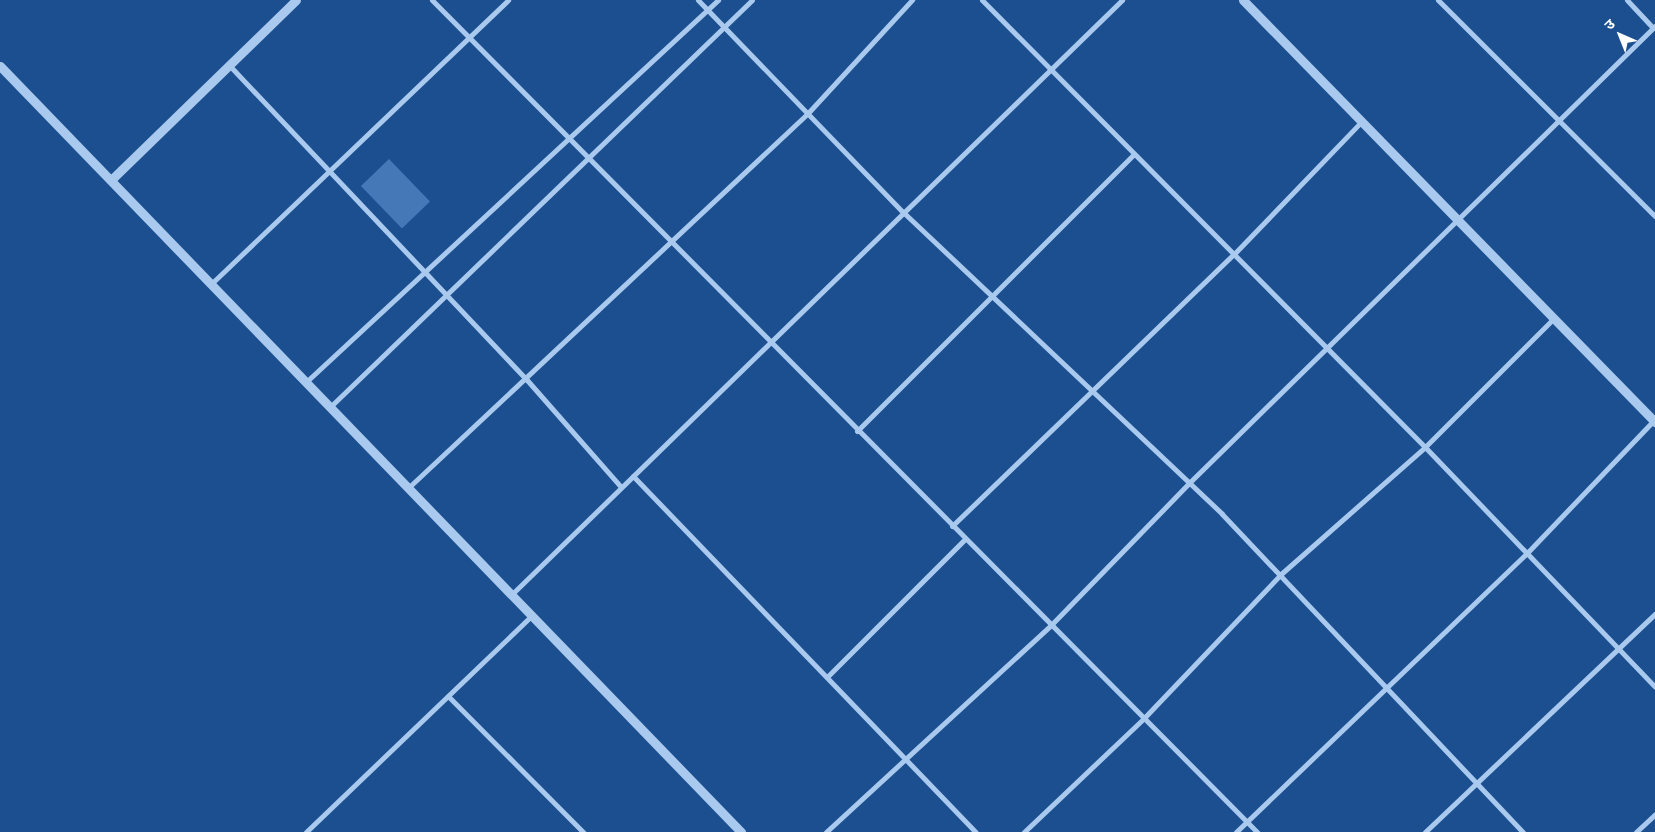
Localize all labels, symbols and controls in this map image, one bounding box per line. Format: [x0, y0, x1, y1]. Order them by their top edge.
north arrow [1595, 10, 1645, 60]
text: उ [1600, 15, 1619, 34]

